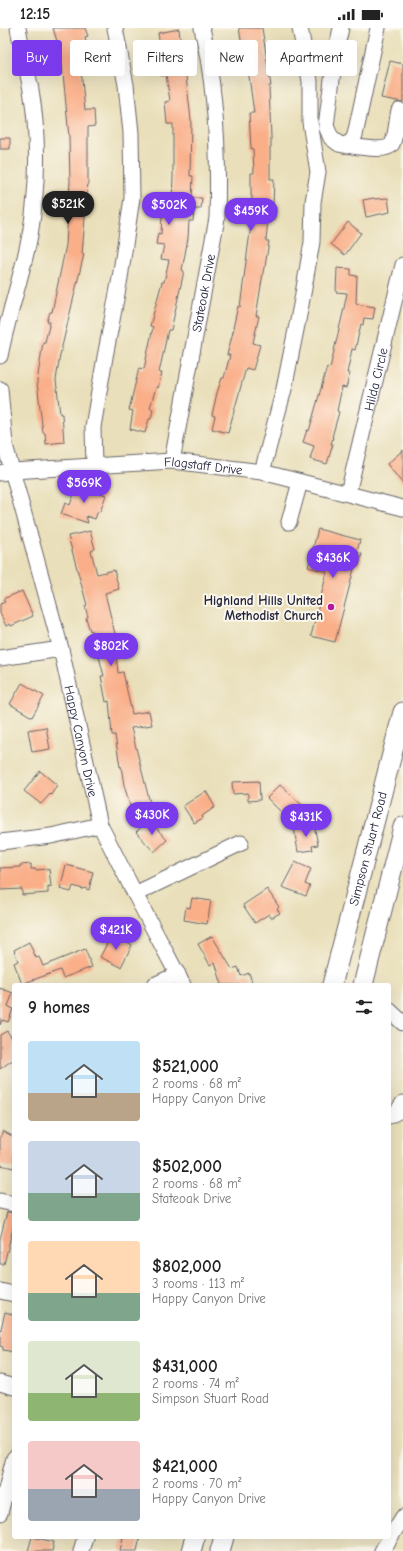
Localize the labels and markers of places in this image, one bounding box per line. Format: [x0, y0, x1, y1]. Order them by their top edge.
pin: $521K [40, 191, 96, 225]
pin: $502K [141, 192, 197, 226]
pin: $459K [223, 198, 279, 232]
pin: $569K [56, 470, 112, 504]
pin: $436K [305, 545, 361, 579]
place label: Highland Hills United Methodist Church [204, 593, 323, 623]
marker: Highland Hills United Methodist Church [326, 602, 336, 612]
pin: $802K [83, 633, 139, 667]
pin: $430K [124, 802, 180, 836]
pin: $431K [278, 804, 334, 838]
pin: $421K [88, 917, 144, 951]

